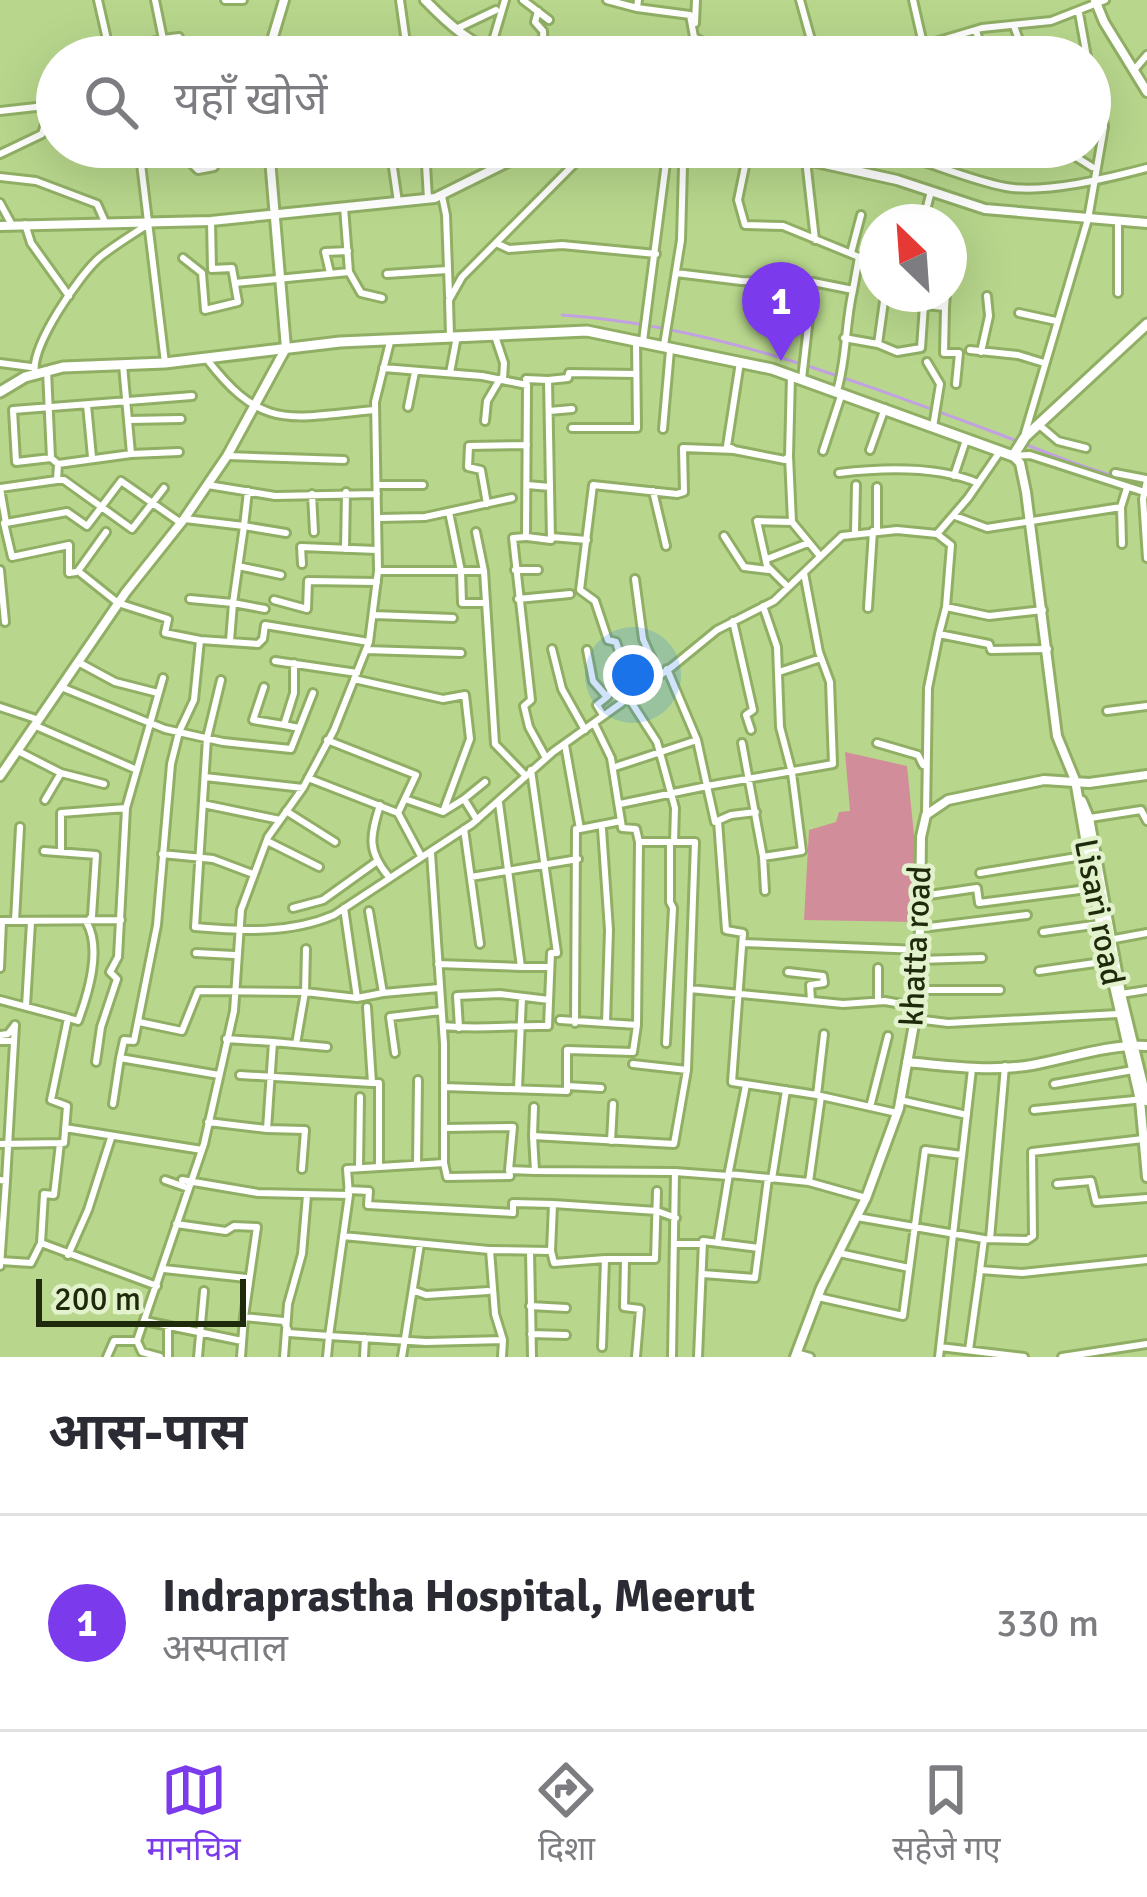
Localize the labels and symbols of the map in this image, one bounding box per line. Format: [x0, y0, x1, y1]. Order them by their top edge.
north arrow [859, 204, 967, 312]
pin: 1 [742, 262, 820, 361]
your location [603, 645, 663, 705]
street label: Lisari road [1065, 835, 1133, 989]
street label: khatta road [891, 865, 941, 1027]
scale bar [36, 1273, 246, 1326]

